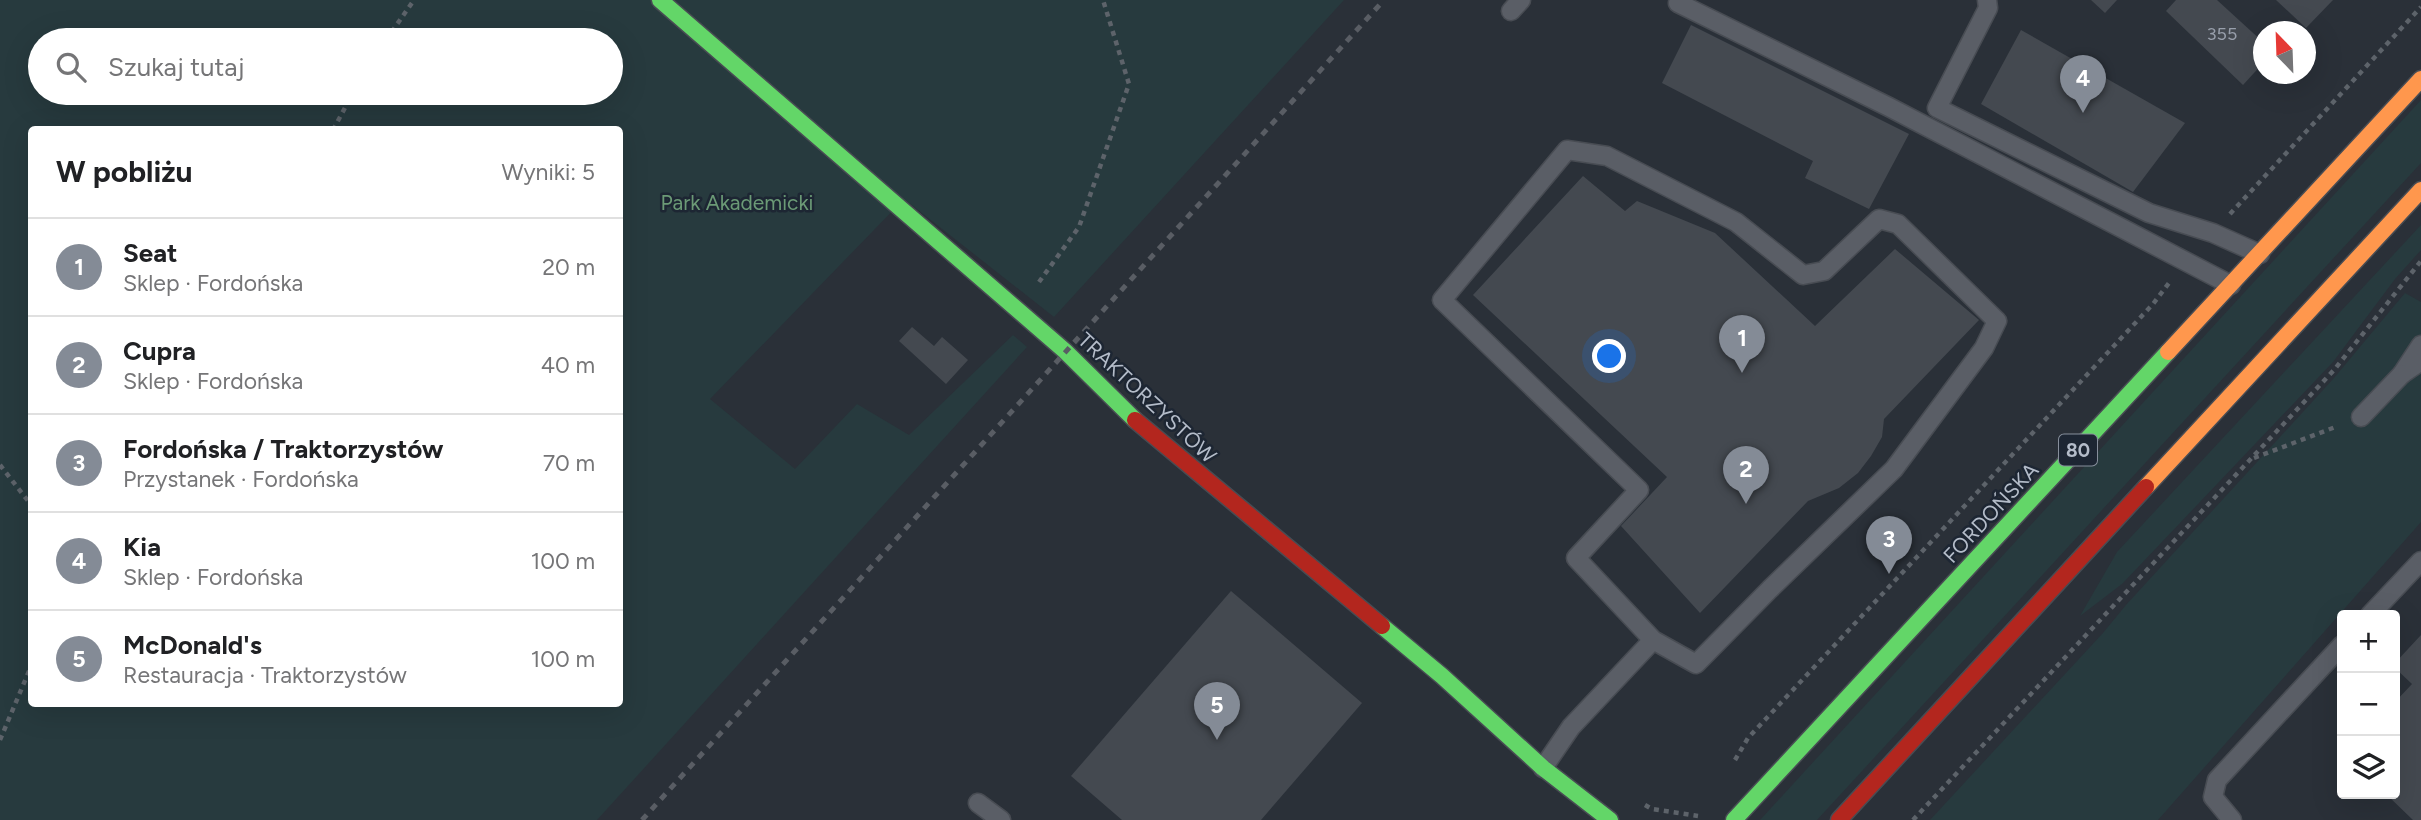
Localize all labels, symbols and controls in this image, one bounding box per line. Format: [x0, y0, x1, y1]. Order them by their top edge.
north arrow [2253, 21, 2316, 84]
house number: 355 [2207, 23, 2237, 45]
search box [28, 28, 623, 105]
icon: search [52, 48, 90, 86]
text: Szukaj tutaj [108, 51, 245, 83]
pin: 4 [2060, 55, 2106, 113]
text: W pobliżu [56, 153, 193, 190]
text: Wyniki: 5 [501, 158, 595, 186]
park label: Park Akademicki [661, 190, 813, 215]
text: Seat [123, 237, 178, 269]
text: 1 [74, 253, 84, 281]
text: 20 m [542, 253, 595, 281]
text: Sklep · Fordońska [123, 269, 303, 297]
pin: 1 [1719, 315, 1765, 373]
street label: TRAKTORZYSTÓW [1073, 327, 1222, 468]
text: Cupra [123, 335, 196, 367]
your location [1592, 339, 1626, 373]
text: 2 [72, 351, 86, 379]
text: 40 m [541, 351, 595, 379]
text: Sklep · Fordońska [123, 367, 303, 395]
text: Fordońska / Traktorzystów [123, 433, 443, 465]
road number: 80 [2059, 435, 2097, 466]
pin: 2 [1723, 446, 1769, 504]
text: 3 [73, 449, 85, 477]
text: 70 m [543, 449, 595, 477]
street label: FORDOŃSKA [1938, 457, 2043, 568]
text: Przystanek · Fordońska [123, 465, 359, 493]
pin: 3 [1866, 516, 1912, 574]
text: Kia [123, 531, 161, 563]
text: 4 [72, 547, 86, 575]
text: 100 m [531, 547, 595, 575]
text: Sklep · Fordońska [123, 563, 303, 591]
map controls [2337, 610, 2400, 799]
button: + [2337, 610, 2400, 673]
text: McDonald's [123, 629, 262, 661]
text: 5 [72, 645, 86, 673]
text: 100 m [531, 645, 595, 673]
text: Restauracja · Traktorzystów [123, 661, 407, 689]
button: − [2337, 673, 2400, 736]
pin: 5 [1194, 682, 1240, 740]
button: layers [2337, 736, 2400, 799]

